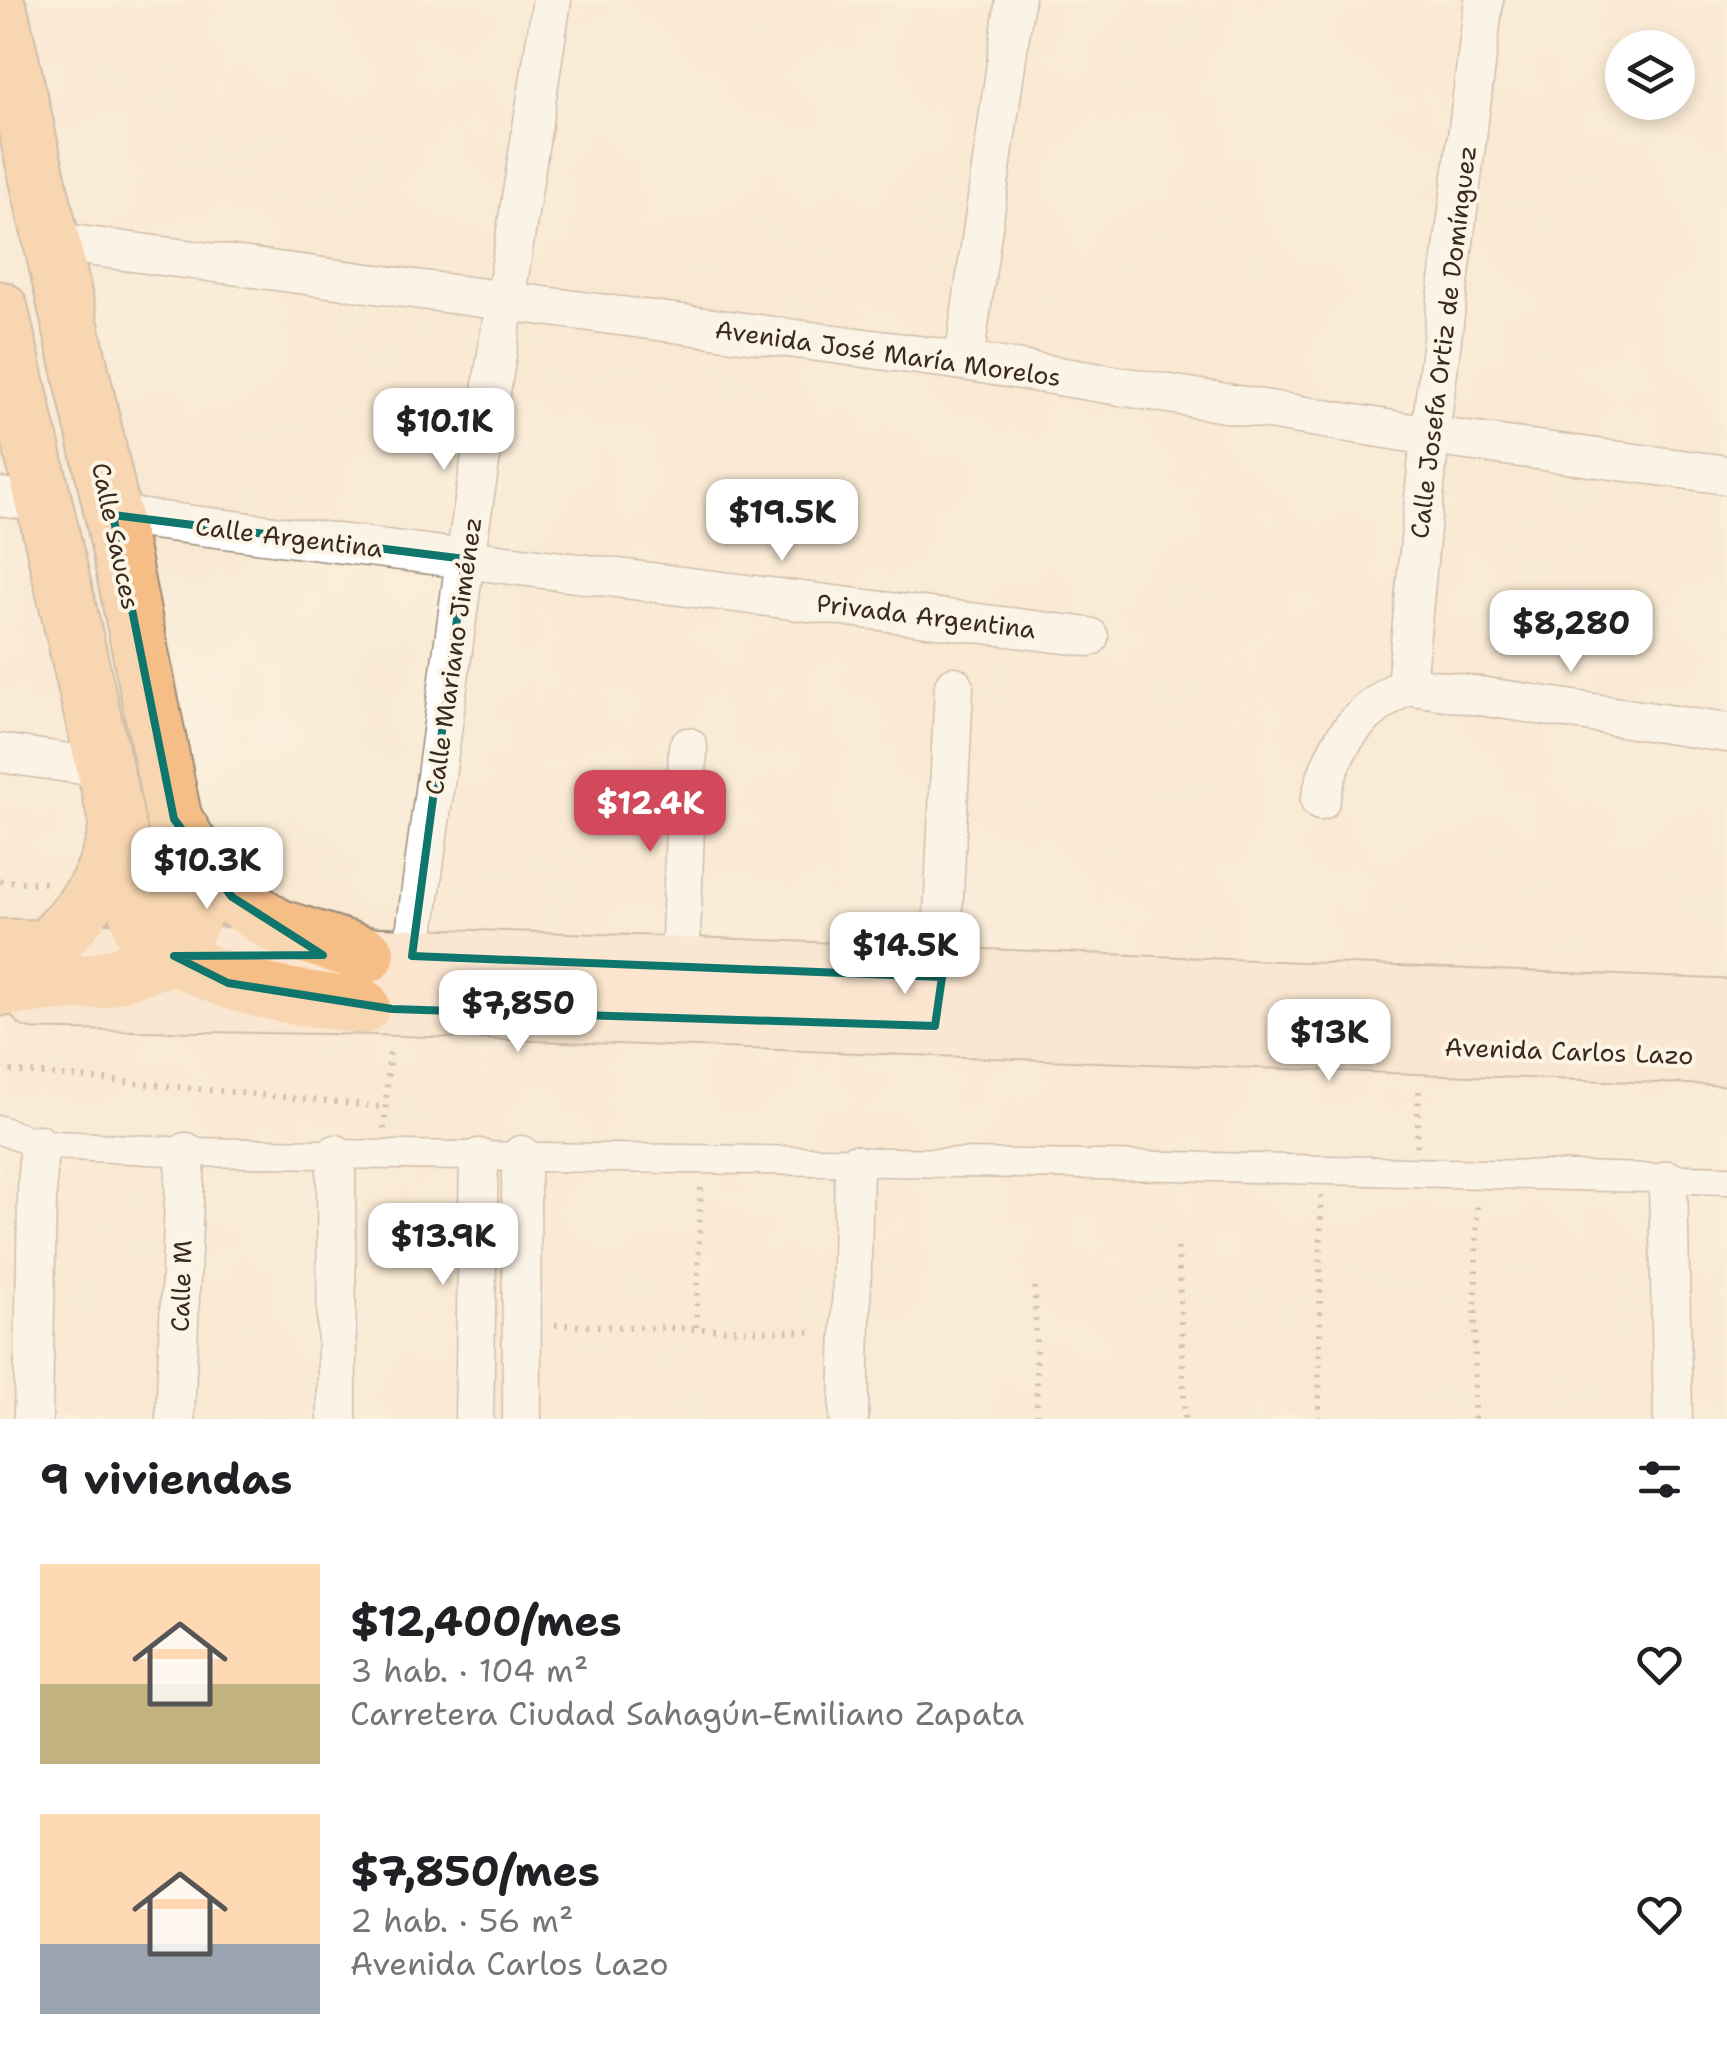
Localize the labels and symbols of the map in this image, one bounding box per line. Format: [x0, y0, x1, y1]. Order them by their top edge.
street label: Calle Josefa Ortiz de Domínguez [1402, 144, 1484, 540]
street label: Avenida José María Morelos [713, 312, 1063, 394]
pin: $10.1K [363, 388, 525, 473]
street label: Calle Sauces [84, 459, 148, 613]
pin: $19.5K [701, 479, 863, 564]
street label: Calle Argentina [193, 509, 385, 565]
street label: Calle Mariano Jiménez [417, 515, 489, 797]
street label: Privada Argentina [814, 586, 1038, 646]
pin: $8,280 [1490, 590, 1652, 675]
pin: $12.4K [569, 770, 731, 855]
pin: $10.3K [126, 827, 288, 912]
pin: $14.5K [824, 912, 986, 997]
pin: $7,850 [437, 970, 599, 1055]
pin: $13K [1270, 999, 1388, 1084]
street label: Avenida Carlos Lazo [1444, 1030, 1694, 1072]
pin: $13.9K [362, 1203, 524, 1288]
street label: Calle M [162, 1239, 200, 1333]

